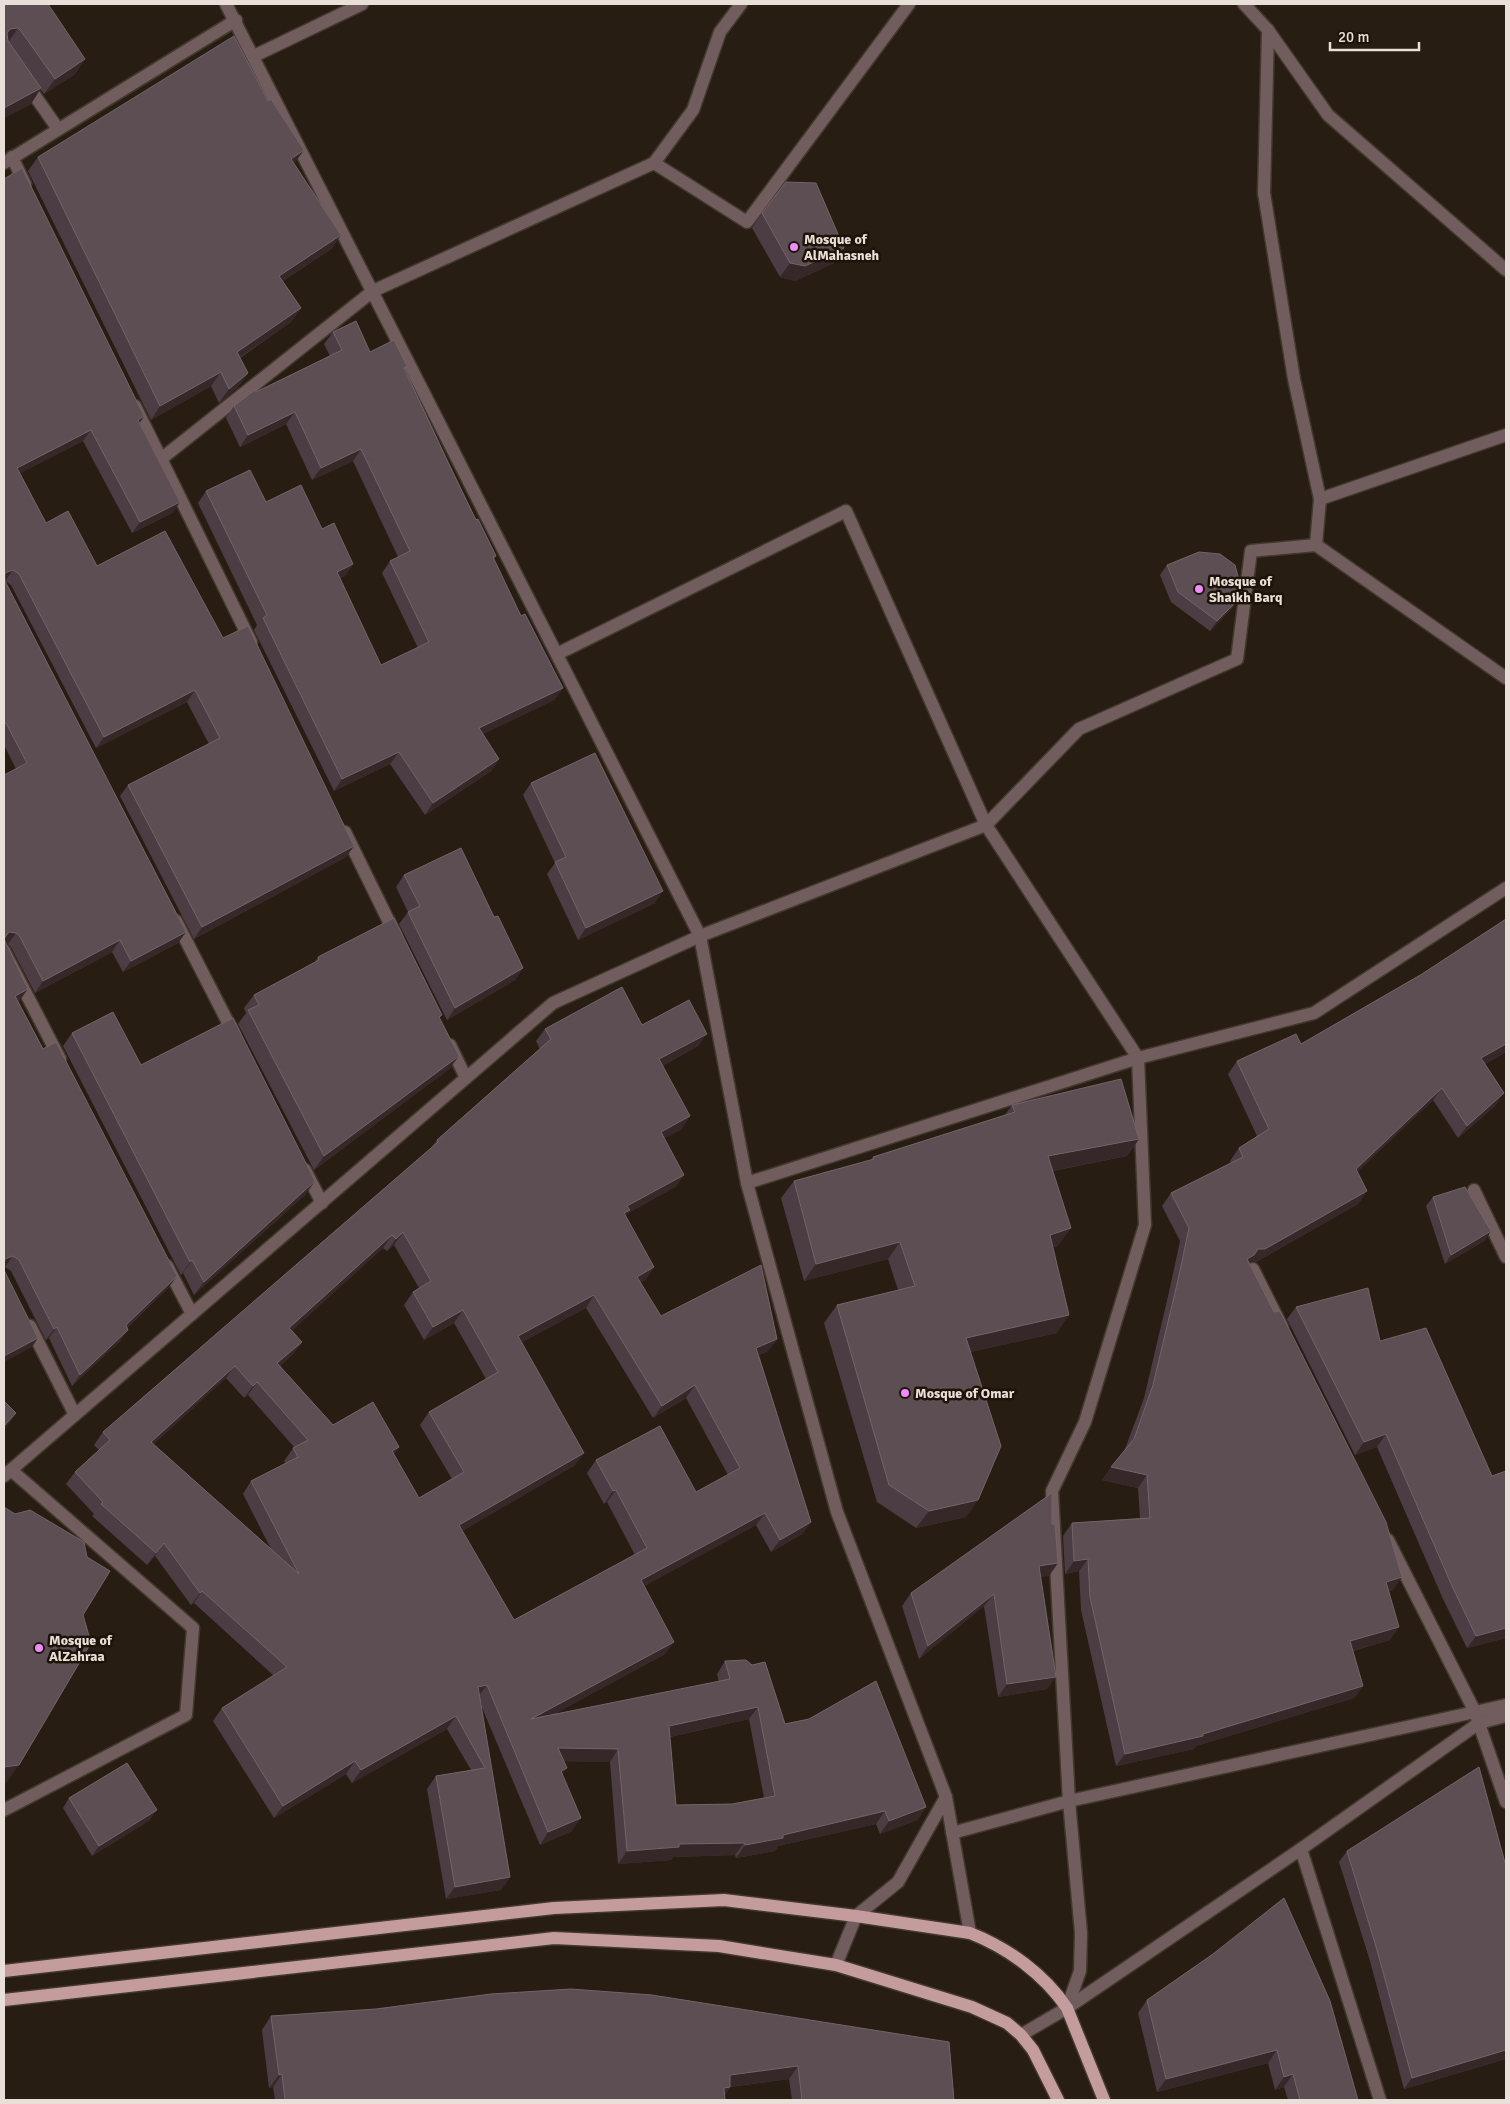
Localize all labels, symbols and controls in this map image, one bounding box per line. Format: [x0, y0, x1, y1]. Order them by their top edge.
scale bar [1330, 20, 1419, 52]
text: 20 m [1338, 28, 1369, 46]
place label: Mosque of AlMahasneh [804, 231, 880, 264]
marker: Mosque of AlMahasneh [788, 241, 800, 253]
place label: Mosque of Shaikh Barq [1209, 573, 1283, 606]
marker: Mosque of Shaikh Barq [1193, 583, 1205, 595]
place label: Mosque of Omar [915, 1385, 1015, 1402]
marker: Mosque of Omar [899, 1387, 911, 1399]
place label: Mosque of AlZahraa [49, 1632, 113, 1665]
marker: Mosque of AlZahraa [33, 1642, 45, 1654]

